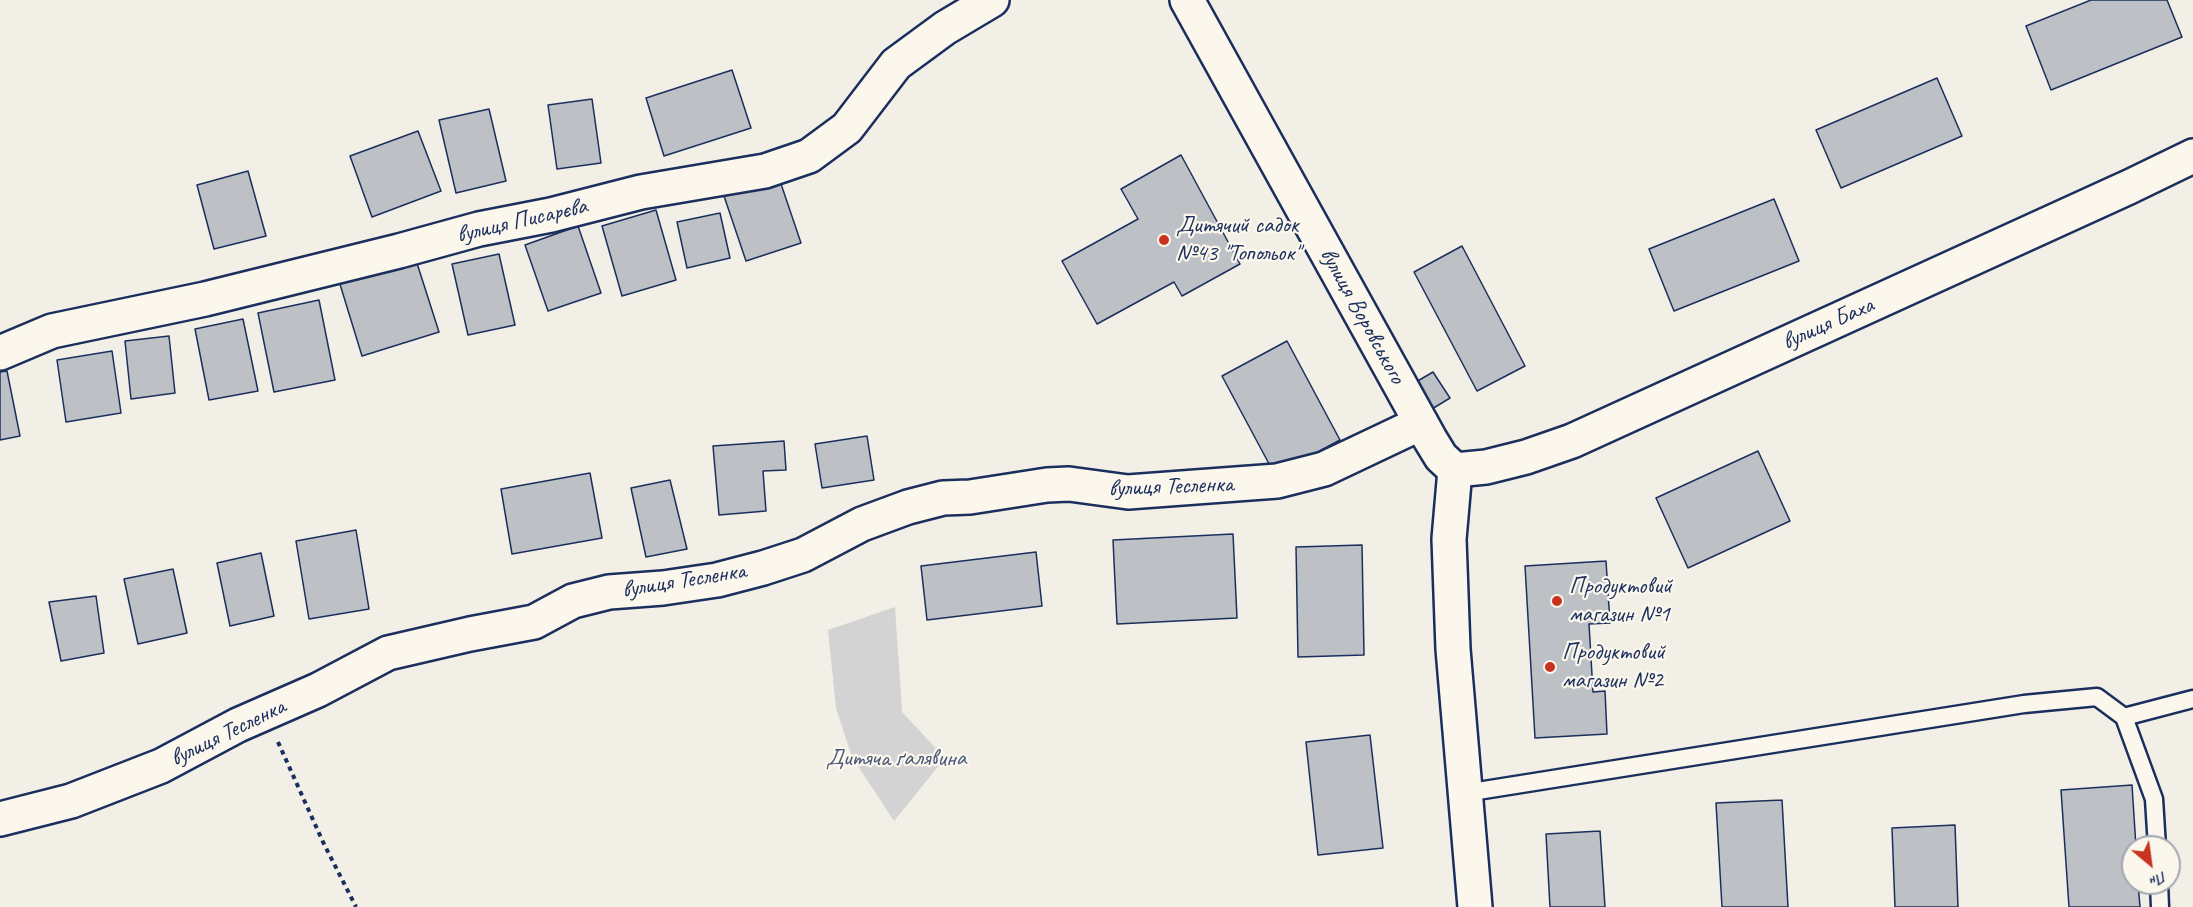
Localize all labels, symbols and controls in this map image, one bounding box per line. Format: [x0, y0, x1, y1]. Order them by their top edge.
street label: вулиця Писарєва [454, 192, 590, 250]
place label: Дитячий садок №43 "Топольок" [1176, 212, 1300, 268]
marker: Дитячий садок №43 "Топольок" [1157, 233, 1171, 247]
street label: вулиця Воровського [1313, 243, 1411, 389]
street label: вулиця Баха [1778, 291, 1878, 357]
street label: вулиця Тесленка [1108, 470, 1234, 504]
street label: вулиця Тесленка [620, 557, 748, 605]
place label: Продуктовий магазин №1 [1569, 573, 1672, 629]
marker: Продуктовий магазин №1 [1550, 594, 1564, 608]
place label: Продуктовий магазин №2 [1562, 639, 1665, 695]
marker: Продуктовий магазин №2 [1543, 660, 1557, 674]
street label: вулиця Тесленка [166, 693, 290, 773]
park label: Дитяча ґалявина [826, 745, 966, 773]
north arrow [2121, 835, 2181, 895]
text: Пн [2147, 866, 2171, 892]

